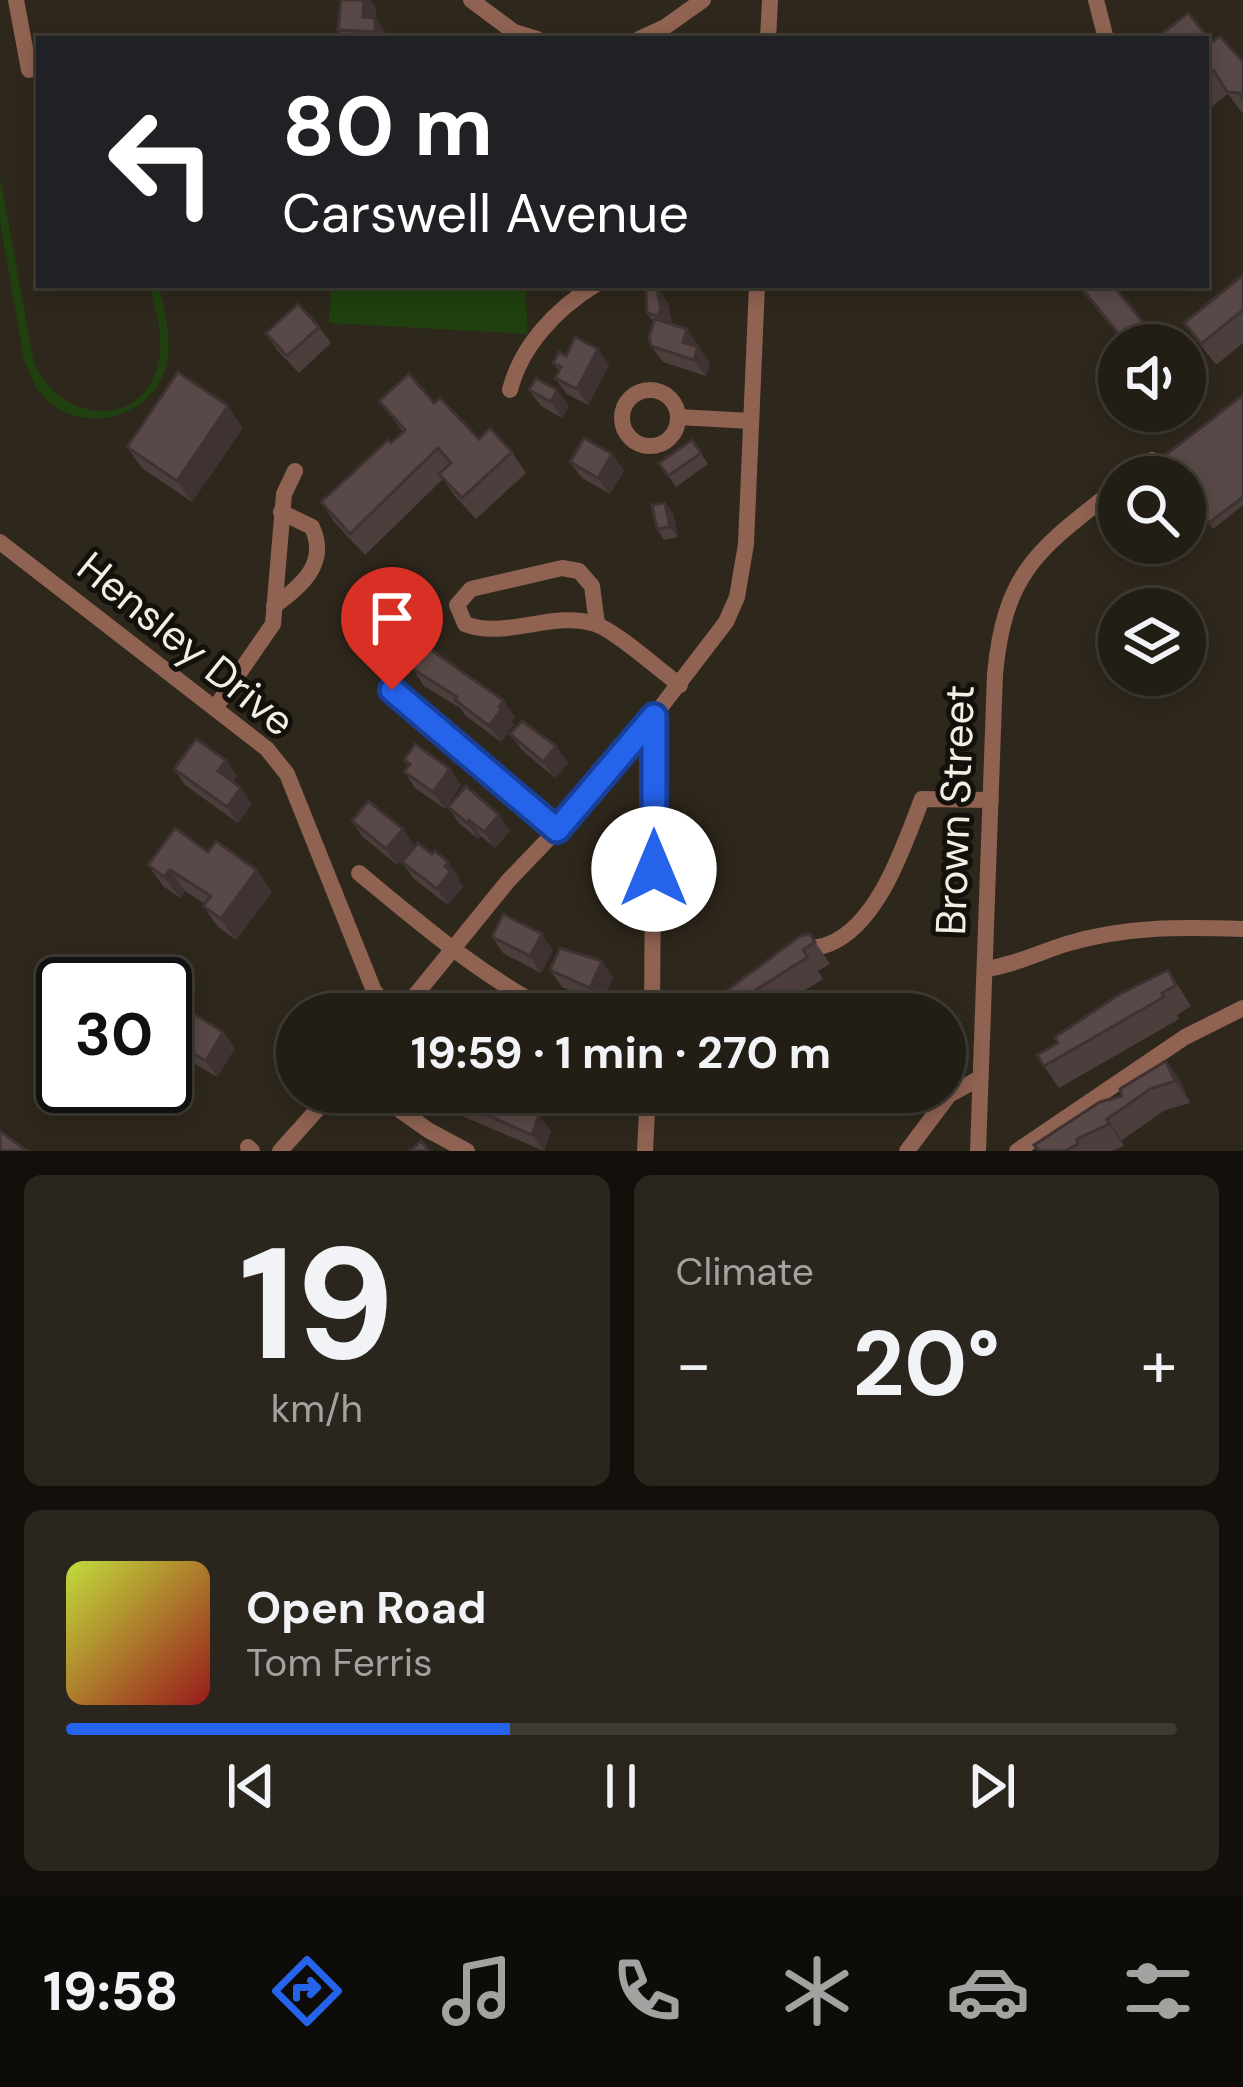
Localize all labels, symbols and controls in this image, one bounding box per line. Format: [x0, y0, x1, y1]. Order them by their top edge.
text: 80 m [282, 72, 493, 181]
icon: left [84, 84, 240, 240]
text: Carswell Avenue [282, 178, 689, 249]
map controls [1098, 324, 1206, 696]
button: sound [1098, 324, 1206, 432]
button: search [1098, 456, 1206, 564]
street label: Hensley Drive [66, 540, 306, 748]
pin [341, 567, 443, 690]
icon: arrive [359, 585, 425, 651]
button: layers [1098, 588, 1206, 696]
street label: Brown Street [923, 684, 987, 936]
position arrow [591, 806, 717, 932]
speed limit sign: 30 [36, 957, 192, 1113]
text: 19:59 · 1 min · 270 m [411, 1023, 831, 1082]
text: 19 [239, 1203, 395, 1406]
text: Climate [676, 1246, 814, 1297]
text: 20° [852, 1306, 1000, 1423]
text: − [676, 1322, 712, 1407]
text: + [1141, 1322, 1177, 1407]
text: km/h [271, 1383, 363, 1434]
text: Open Road [246, 1578, 487, 1637]
text: Tom Ferris [246, 1637, 433, 1688]
icon: previous [218, 1753, 284, 1819]
icon: pause [588, 1753, 654, 1819]
icon: next [959, 1753, 1025, 1819]
icon: directions [265, 1949, 349, 2033]
icon: music [435, 1949, 519, 2033]
icon: phone [605, 1949, 689, 2033]
icon: climate [775, 1949, 859, 2033]
icon: car [946, 1949, 1030, 2033]
icon: filters [1116, 1949, 1200, 2033]
text: 19:58 [43, 1956, 179, 2027]

